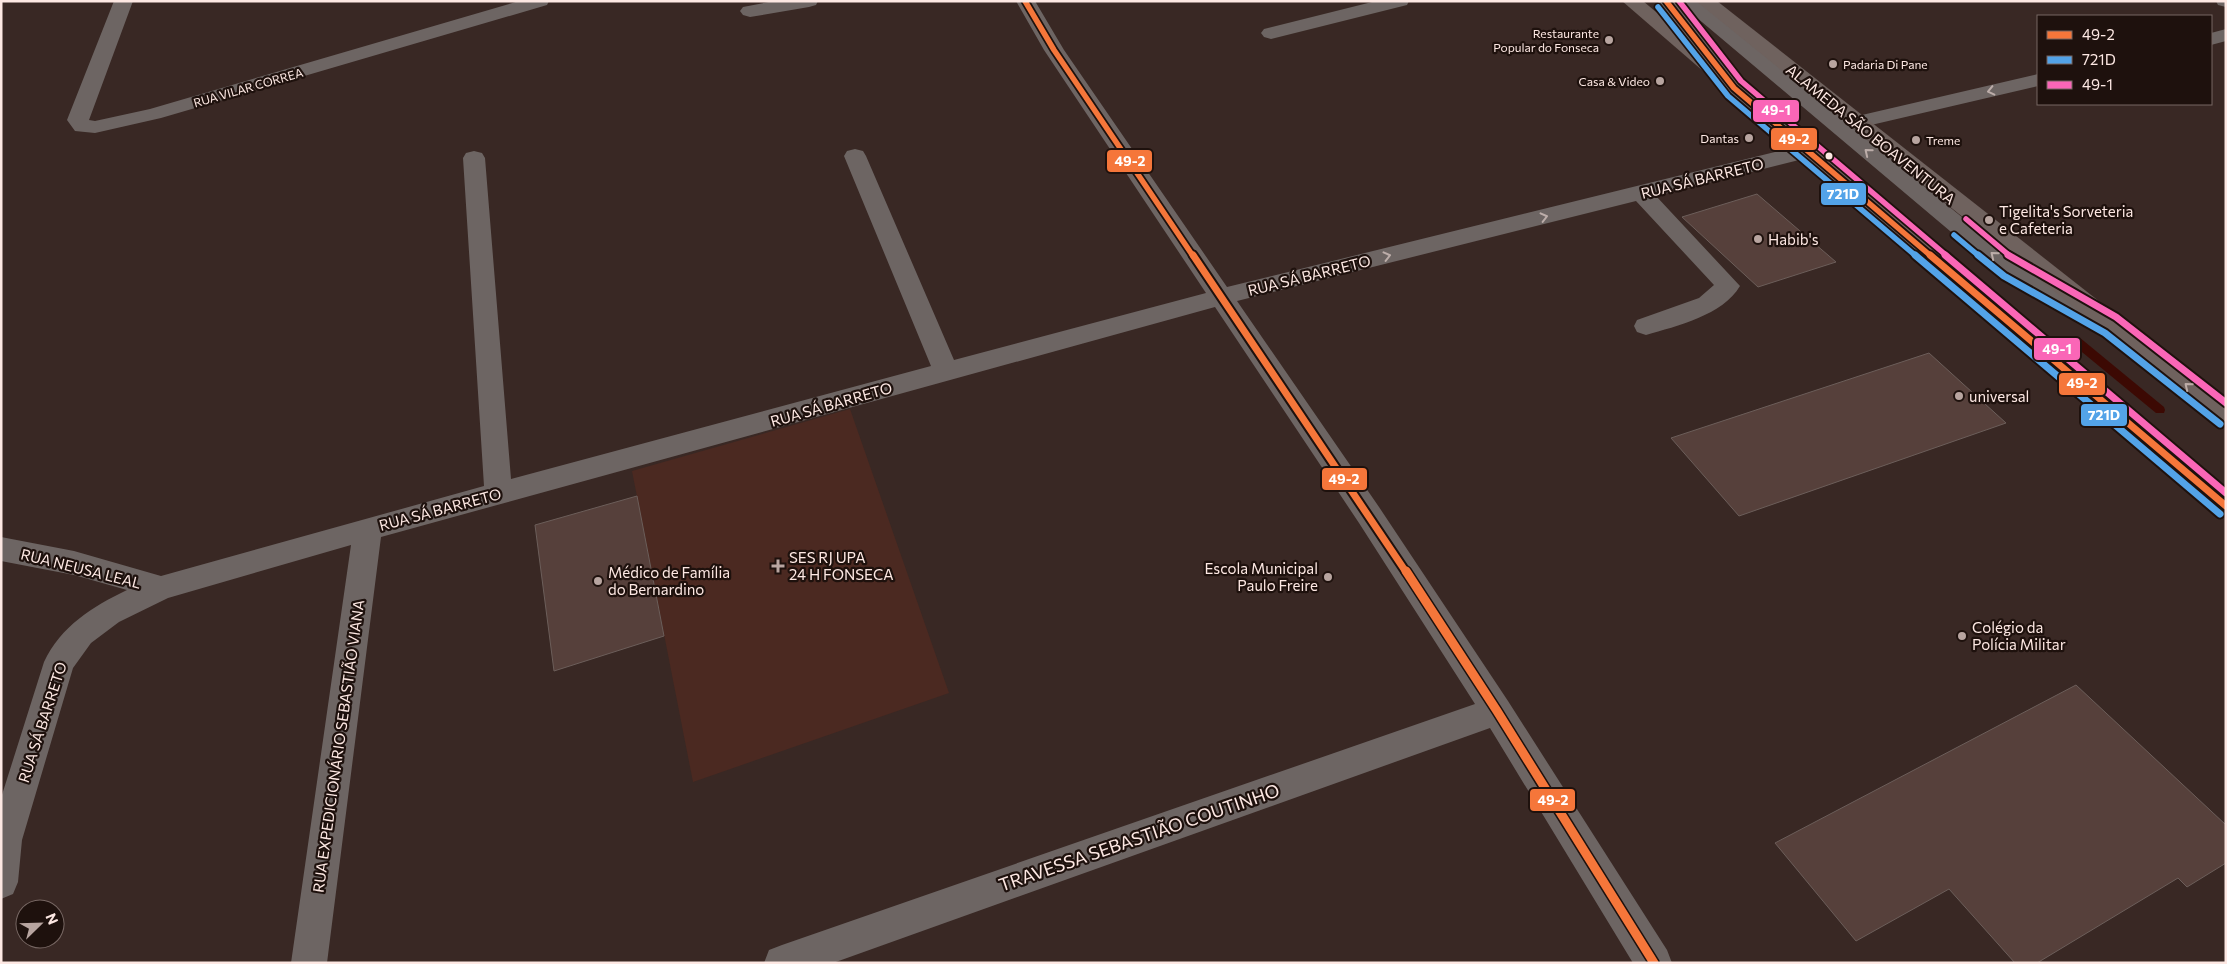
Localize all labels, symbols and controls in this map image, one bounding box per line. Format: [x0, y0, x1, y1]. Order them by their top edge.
legend [2037, 15, 2212, 105]
text: 49-2 [2082, 25, 2115, 43]
place label: Restaurante Popular do Fonseca [1493, 26, 1599, 54]
marker: Restaurante Popular do Fonseca [1603, 34, 1615, 46]
text: 721D [2082, 50, 2116, 68]
place label: Padaria Di Pane [1843, 57, 1928, 71]
marker: Padaria Di Pane [1827, 58, 1839, 70]
street label: ALAMEDA SÃO BOAVENTURA [1783, 60, 1959, 208]
street label: RUA VILAR CORREA [192, 65, 304, 109]
place label: Casa & Video [1579, 74, 1650, 88]
marker: Casa & Video [1654, 75, 1666, 87]
text: 49-1 [2082, 75, 2113, 93]
one-way arrow [1986, 85, 1995, 96]
line badge: 49-1 [1752, 99, 1800, 123]
text: 49-1 [1761, 101, 1791, 118]
line badge: 49-2 [1770, 127, 1818, 151]
text: 49-2 [1778, 130, 1810, 147]
place label: Dantas [1700, 131, 1739, 145]
marker: Dantas [1743, 132, 1755, 144]
place label: Treme [1926, 133, 1960, 147]
marker: Treme [1910, 134, 1922, 146]
line badge: 49-2 [1106, 149, 1153, 173]
one-way arrow [1865, 149, 1874, 158]
unlabelled marker [1824, 151, 1834, 161]
text: 49-2 [1114, 152, 1146, 169]
street label: RUA SÁ BARRETO [1639, 153, 1765, 202]
line badge: 721D [1820, 182, 1867, 206]
text: 721D [1827, 185, 1859, 202]
place label: Tigelita's Sorveteria e Cafeteria [1999, 202, 2133, 237]
one-way arrow [1540, 212, 1549, 223]
marker: Tigelita's Sorveteria e Cafeteria [1983, 214, 1995, 226]
place label: Habib's [1768, 230, 1819, 248]
marker: Habib's [1752, 233, 1764, 245]
street label: RUA SÁ BARRETO [1246, 250, 1372, 299]
one-way arrow [1382, 251, 1391, 262]
one-way arrow [1991, 253, 2000, 261]
line badge: 49-1 [2033, 337, 2081, 361]
text: 49-1 [2042, 340, 2072, 357]
line badge: 49-2 [2058, 372, 2106, 396]
text: 49-2 [2066, 374, 2098, 391]
street label: RUA SÁ BARRETO [768, 377, 894, 430]
one-way arrow [2184, 383, 2193, 392]
place label: universal [1969, 387, 2029, 405]
marker: universal [1953, 390, 1965, 402]
line badge: 721D [2080, 403, 2128, 427]
text: 721D [2088, 406, 2120, 423]
line badge: 49-2 [1321, 467, 1368, 491]
text: 49-2 [1328, 470, 1360, 487]
street label: RUA SÁ BARRETO [377, 483, 503, 534]
street label: RUA NEUSA LEAL [19, 544, 143, 592]
place label: SES RJ UPA 24 H FONSECA [789, 548, 894, 583]
marker: SES RJ UPA 24 H FONSECA [771, 559, 785, 573]
place label: Escola Municipal Paulo Freire [1204, 559, 1318, 594]
place label: Médico de Família do Bernardino [608, 563, 730, 598]
marker: Escola Municipal Paulo Freire [1322, 571, 1334, 583]
marker: Médico de Família do Bernardino [592, 575, 604, 587]
street label: RUA EXPEDICIONÁRIO SEBASTIÃO VIANA [308, 598, 367, 894]
place label: Colégio da Polícia Militar [1972, 618, 2066, 653]
marker: Colégio da Polícia Militar [1956, 630, 1968, 642]
street label: RUA SÁ BARRETO [13, 659, 70, 785]
street label: TRAVESSA SEBASTIÃO COUTINHO [996, 779, 1282, 895]
line badge: 49-2 [1529, 788, 1576, 812]
text: 49-2 [1537, 791, 1569, 808]
north arrow [15, 899, 65, 949]
text: N [43, 911, 62, 927]

